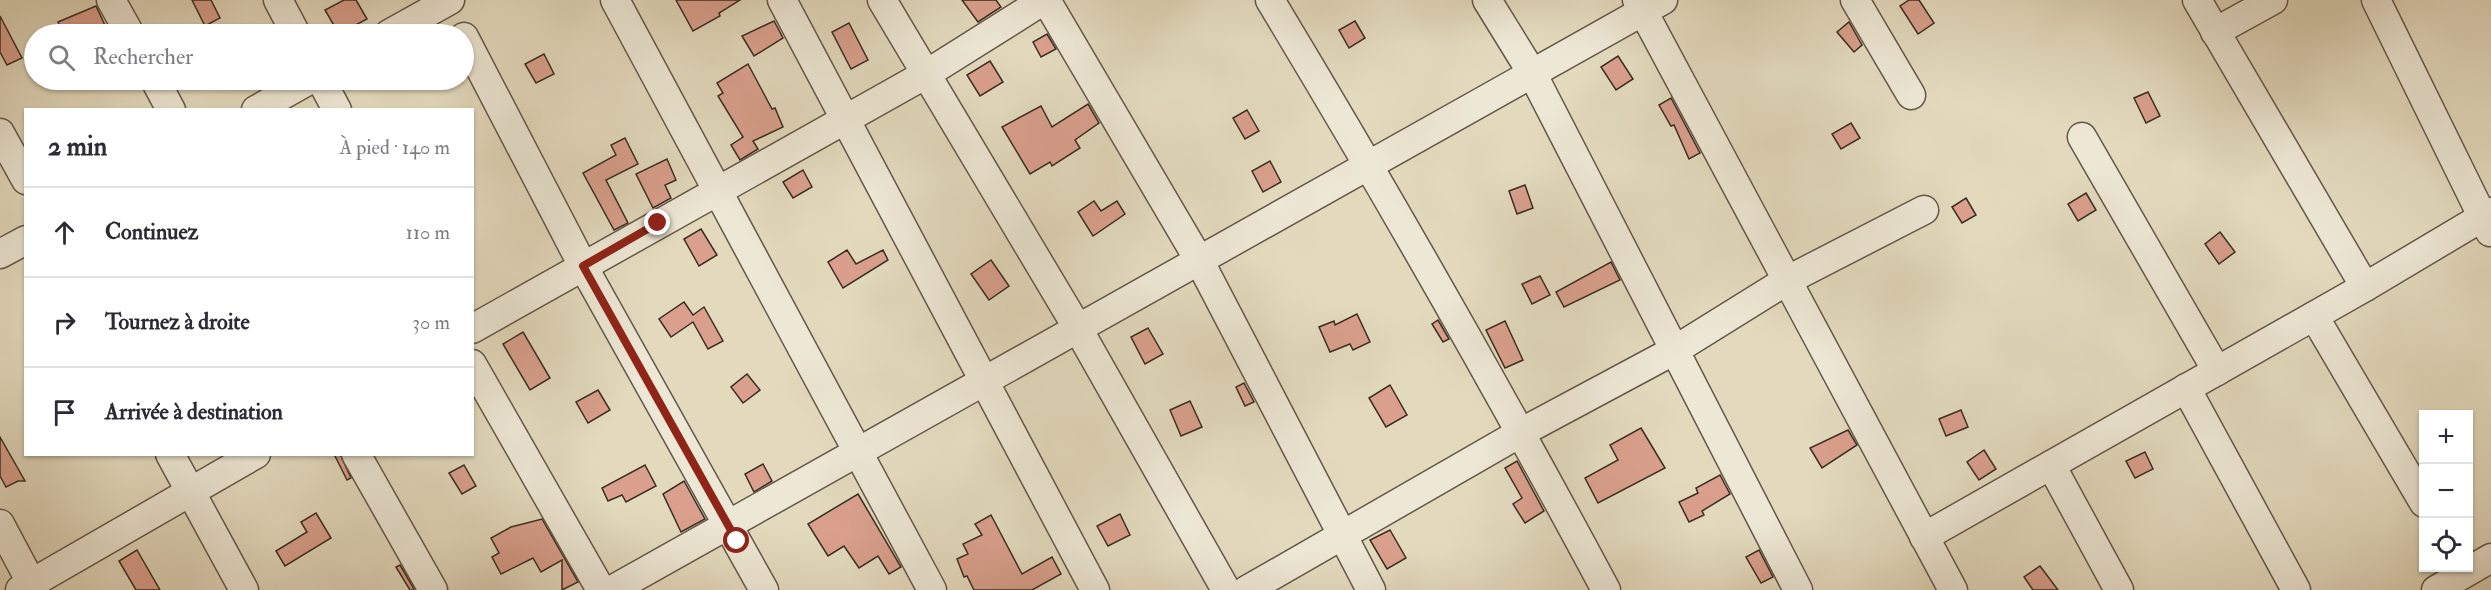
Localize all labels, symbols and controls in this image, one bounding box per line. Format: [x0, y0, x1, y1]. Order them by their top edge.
search box [24, 24, 474, 90]
icon: search [45, 41, 78, 74]
text: Rechercher [93, 43, 193, 71]
text: 2 min [48, 131, 107, 163]
text: À pied · 140 m [339, 135, 450, 160]
route end [644, 209, 670, 235]
icon: ahead [48, 216, 81, 249]
text: Continuez [105, 218, 198, 246]
text: 110 m [406, 220, 450, 245]
icon: right [48, 306, 81, 339]
text: Tournez à droite [105, 308, 250, 336]
text: 30 m [412, 310, 450, 335]
icon: arrive [48, 396, 81, 429]
text: Arrivée à destination [105, 398, 283, 426]
map controls [2419, 410, 2473, 572]
button: + [2419, 410, 2473, 464]
button: − [2419, 464, 2473, 518]
button: locate [2419, 518, 2473, 572]
route start [723, 527, 749, 553]

